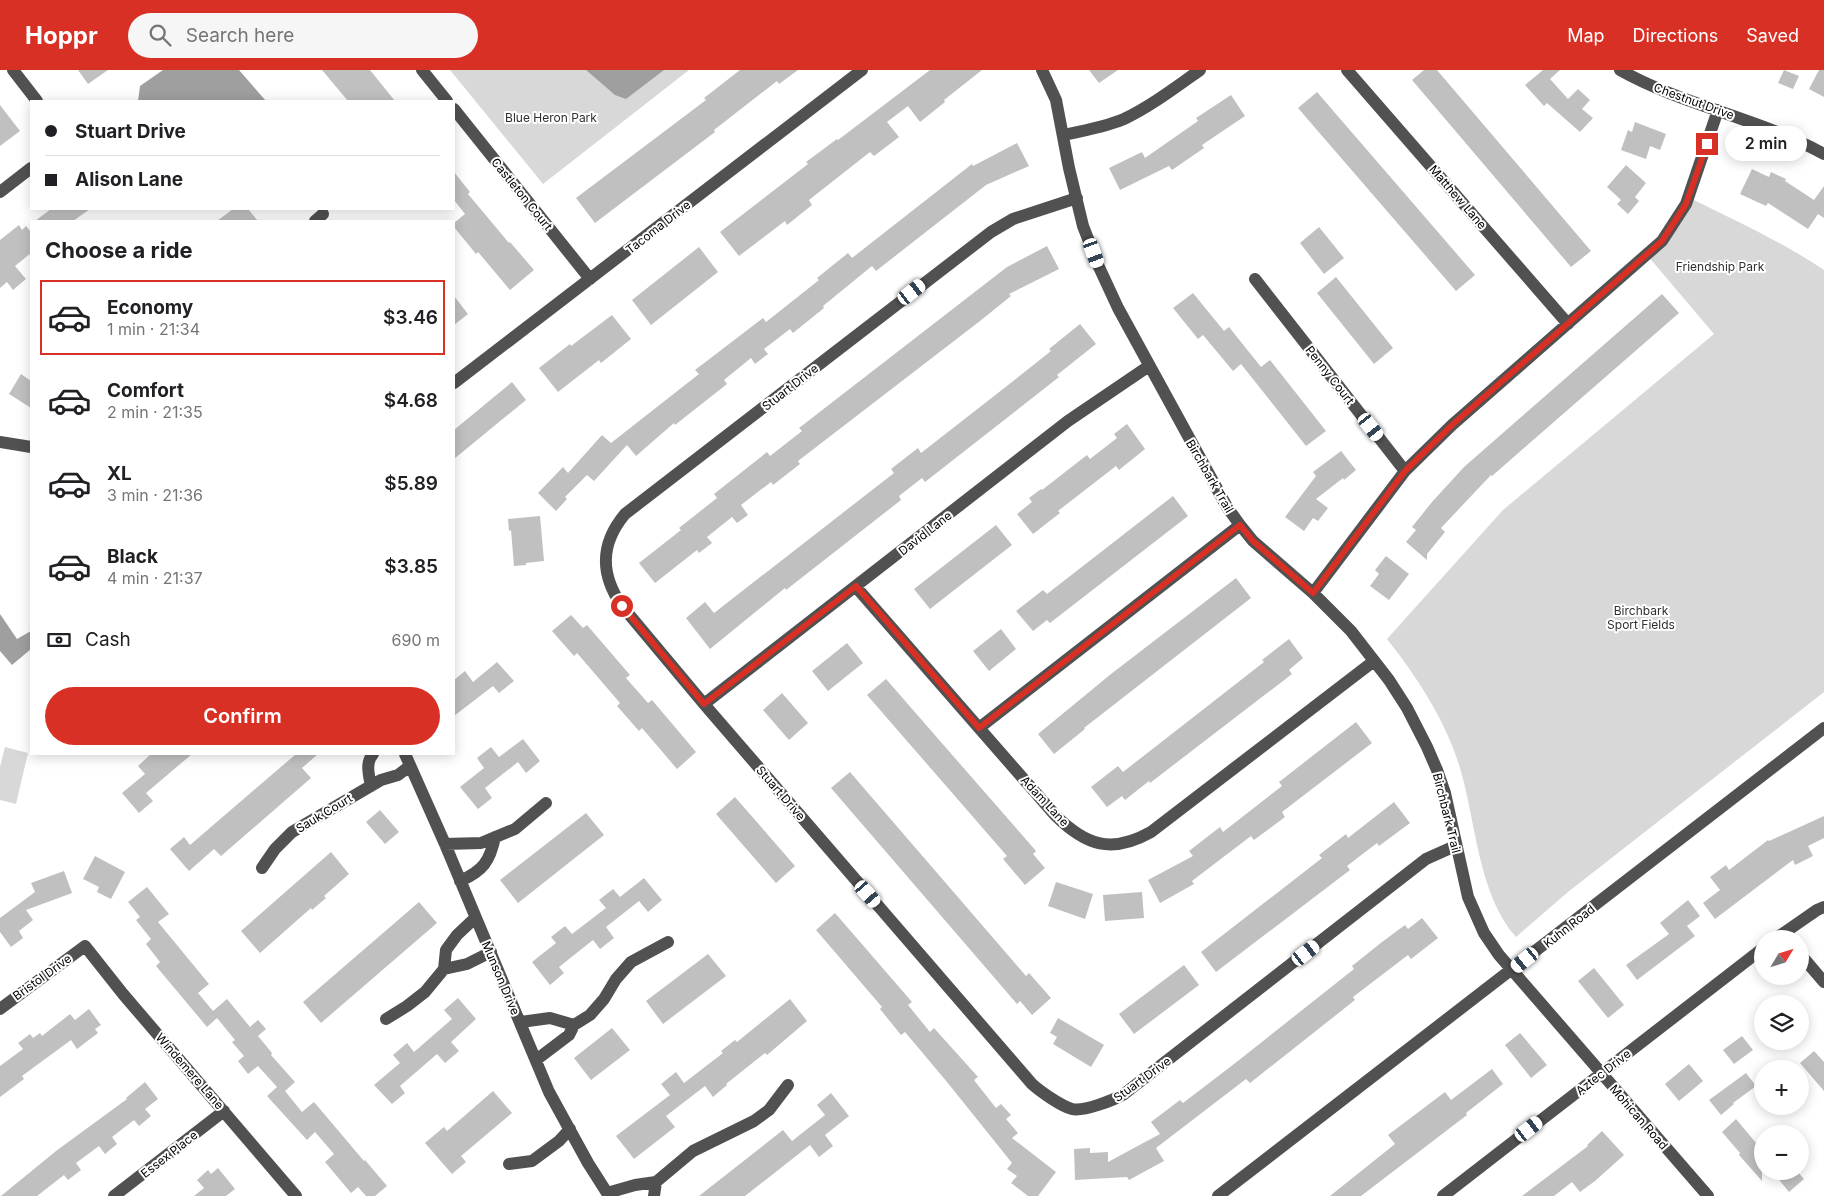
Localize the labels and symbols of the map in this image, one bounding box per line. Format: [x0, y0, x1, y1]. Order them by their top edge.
street label: Chestnut Drive [1652, 80, 1736, 122]
park label: Blue Heron Park [505, 110, 597, 125]
callout: 2 min [1724, 126, 1807, 162]
route end [1696, 133, 1718, 155]
street label: Castleton Court [488, 155, 556, 233]
street label: Matthew Lane [1426, 162, 1490, 232]
street label: Tacoma Drive [623, 197, 693, 257]
car [1081, 236, 1106, 270]
park label: Friendship Park [1676, 259, 1765, 274]
car [895, 277, 928, 307]
street label: Penny Court [1302, 343, 1358, 407]
street label: Stuart Drive [759, 360, 821, 414]
car [1355, 411, 1386, 443]
street label: Birchbark Trail [1183, 437, 1237, 515]
street label: David Lane [895, 508, 955, 558]
route start [611, 595, 633, 617]
park label: Birchbark Sport Fields [1607, 603, 1675, 632]
street label: Stuart Drive [753, 763, 809, 823]
street label: Birchbark Trail [1430, 771, 1464, 855]
street label: Adam Lane [1018, 773, 1072, 829]
street label: Sauk Court [293, 790, 355, 836]
car [852, 878, 883, 910]
street label: Kuhn Road [1540, 901, 1598, 951]
north arrow [1754, 930, 1809, 985]
car [1289, 938, 1322, 968]
street label: Munson Drive [479, 939, 523, 1017]
car [1508, 945, 1541, 975]
street label: Bristol Drive [10, 951, 74, 1003]
street label: Windemere Lane [153, 1030, 227, 1112]
street label: Aztec Drive [1572, 1046, 1634, 1098]
street label: Stuart Drive [1110, 1053, 1174, 1105]
street label: Mohican Road [1607, 1081, 1671, 1153]
car [1512, 1114, 1545, 1144]
street label: Essex Place [138, 1127, 200, 1181]

